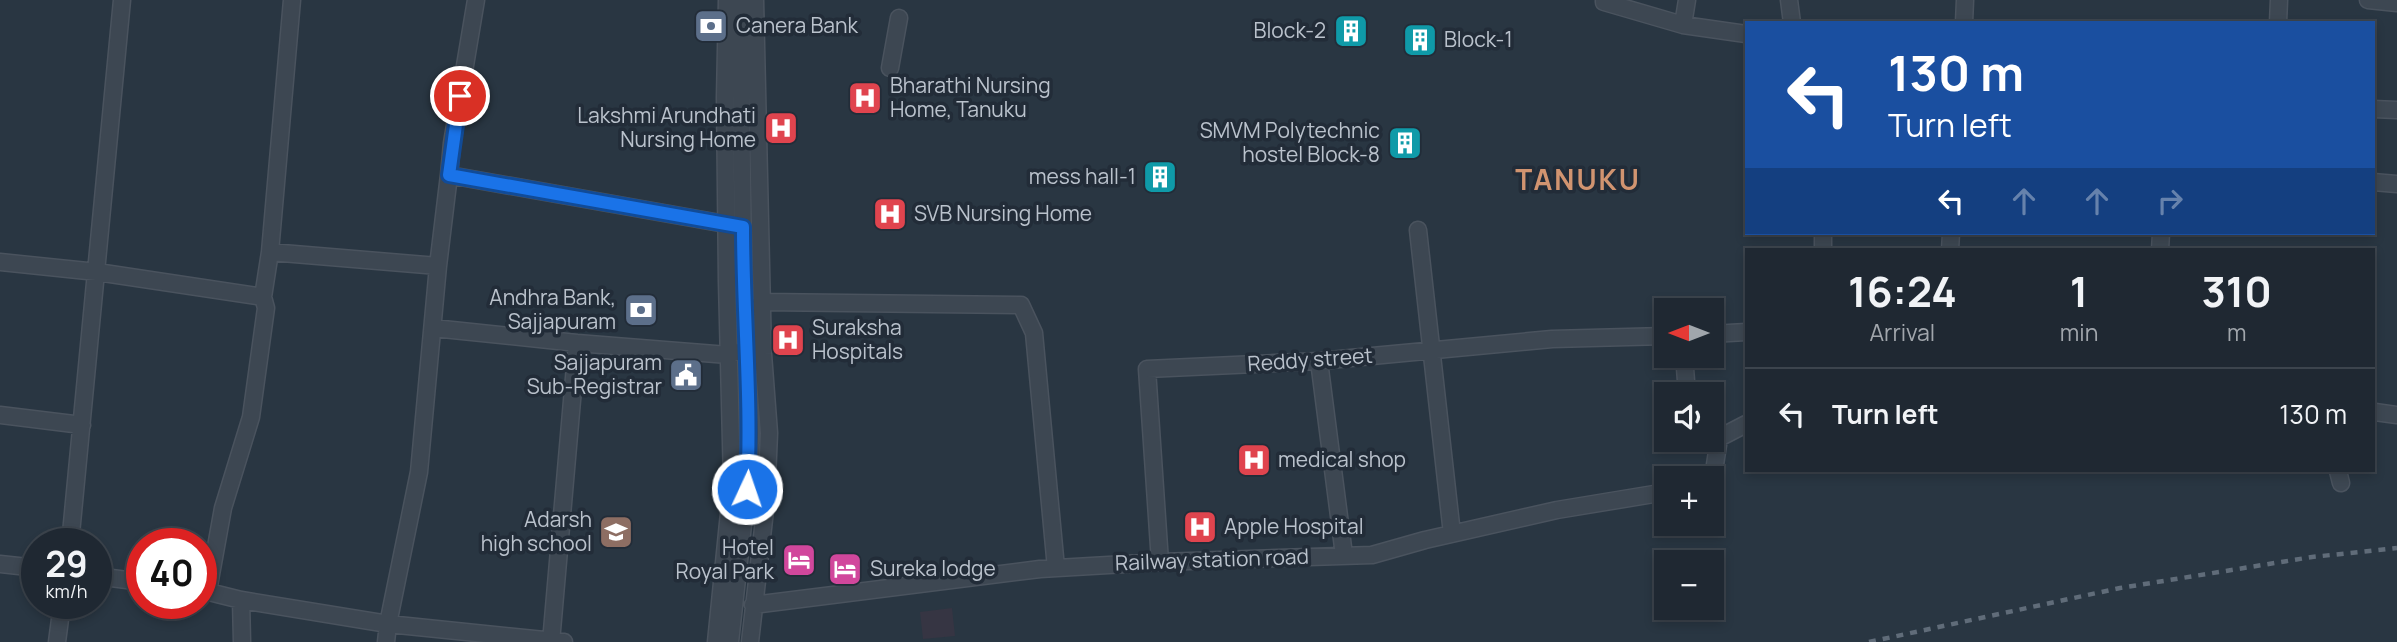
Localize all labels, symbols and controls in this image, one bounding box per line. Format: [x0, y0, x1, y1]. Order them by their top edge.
bank icon: Canera Bank [692, 7, 730, 45]
place label: Canera Bank [736, 11, 858, 39]
building icon: Block-2 [1332, 12, 1370, 50]
place label: Block-2 [1254, 16, 1326, 44]
building icon: Block-1 [1401, 21, 1439, 59]
place label: Block-1 [1444, 25, 1513, 53]
text: 130 m [1888, 39, 2024, 106]
icon: left [1773, 49, 1864, 140]
pin [430, 66, 490, 126]
place label: Bharathi Nursing Home, Tanuku [890, 71, 1051, 123]
icon: arrive [441, 77, 479, 115]
hospital icon: Bharathi Nursing Home, Tanuku [846, 79, 884, 117]
place label: Lakshmi Arundhati Nursing Home [577, 101, 756, 153]
text: Turn left [1888, 103, 2012, 147]
hospital icon: Lakshmi Arundhati Nursing Home [762, 109, 800, 147]
place label: SMVM Polytechnic hostel Block-8 [1200, 116, 1380, 168]
building icon: SMVM Polytechnic hostel Block-8 [1386, 124, 1424, 162]
building icon: mess hall-1 [1141, 158, 1179, 196]
district label: TANUKU [1515, 160, 1641, 198]
place label: mess hall-1 [1029, 162, 1136, 190]
icon: left [1932, 182, 1970, 220]
icon: ahead [2005, 182, 2043, 220]
icon: ahead [2078, 182, 2116, 220]
icon: right [2151, 182, 2189, 220]
hospital icon: SVB Nursing Home [871, 195, 909, 233]
place label: SVB Nursing Home [914, 199, 1092, 227]
text: 16:24 [1848, 262, 1957, 320]
text: 1 [2070, 262, 2088, 320]
text: 310 [2201, 262, 2272, 320]
place label: Andhra Bank, Sajjapuram [489, 283, 616, 335]
bank icon: Andhra Bank, Sajjapuram [622, 291, 660, 329]
north arrow [1654, 298, 1724, 368]
map controls [1654, 298, 1724, 620]
place label: Suraksha Hospitals [812, 313, 903, 365]
text: Arrival [1870, 316, 1935, 348]
text: min [2060, 316, 2098, 348]
text: m [2227, 316, 2246, 348]
hospital icon: Suraksha Hospitals [769, 321, 807, 359]
street label: Reddy street [1246, 341, 1373, 377]
place label: Sajjapuram Sub-Registrar [527, 348, 662, 400]
public building icon: Sajjapuram Sub-Registrar [667, 356, 705, 394]
button: sound [1654, 382, 1724, 452]
icon: left [1773, 395, 1811, 433]
text: Turn left [1832, 396, 1939, 432]
text: 130 m [2279, 396, 2347, 432]
hospital icon: medical shop [1235, 441, 1273, 479]
place label: medical shop [1278, 445, 1406, 473]
position arrow [710, 452, 784, 526]
button: + [1654, 466, 1724, 536]
place label: Adarsh high school [481, 505, 592, 557]
hospital icon: Apple Hospital [1181, 508, 1219, 546]
place label: Apple Hospital [1224, 512, 1364, 540]
school or university icon: Adarsh high school [597, 513, 635, 551]
speed limit sign: 40 [126, 528, 217, 619]
place label: Hotel Royal Park [675, 533, 775, 585]
text: 29 [45, 540, 88, 588]
hotel icon: Hotel Royal Park [780, 541, 818, 579]
street label: Railway station road [1115, 542, 1309, 576]
hotel icon: Sureka lodge [826, 550, 864, 588]
button: − [1654, 550, 1724, 620]
place label: Sureka lodge [870, 554, 996, 582]
text: km/h [46, 579, 87, 603]

